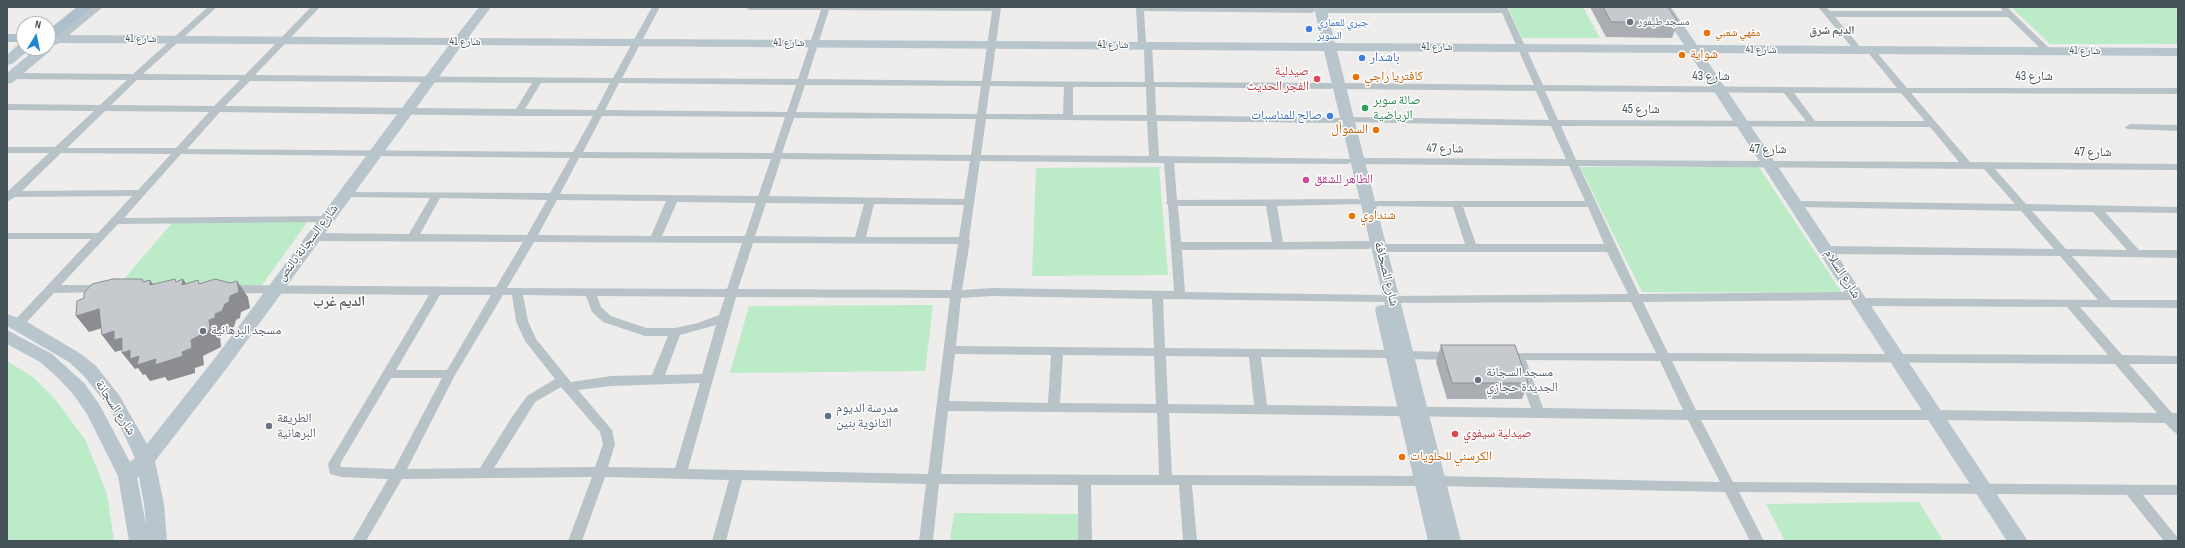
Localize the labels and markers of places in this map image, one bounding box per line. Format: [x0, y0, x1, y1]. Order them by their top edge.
place label: مسجد طيفور [1638, 15, 1689, 29]
place label: جبري للعماري السوبر [1317, 16, 1368, 42]
marker: مسجد طيفور [1625, 17, 1635, 27]
marker: جبري للعماري السوبر [1304, 24, 1314, 34]
place label: مقهي شعبي [1715, 26, 1760, 40]
marker: مقهي شعبي [1702, 28, 1712, 38]
place label: شواية [1690, 47, 1718, 63]
place label: باشدار [1370, 50, 1400, 66]
marker: شواية [1677, 50, 1687, 60]
marker: باشدار [1357, 53, 1367, 63]
place label: صيدلية الفجر الحديث [1246, 64, 1309, 95]
place label: كافتريا راجي [1364, 69, 1423, 85]
marker: كافتريا راجي [1351, 72, 1361, 82]
marker: صيدلية الفجر الحديث [1312, 74, 1322, 84]
place label: صالة سوبر الرياضية [1373, 93, 1421, 124]
marker: صالة سوبر الرياضية [1360, 103, 1370, 113]
place label: صالح للمناسبات [1251, 108, 1322, 124]
marker: صالح للمناسبات [1325, 111, 1335, 121]
place label: السموأل [1331, 122, 1368, 138]
marker: السموأل [1371, 125, 1381, 135]
place label: الطاهر للشقق [1314, 172, 1373, 188]
marker: الطاهر للشقق [1301, 175, 1311, 185]
place label: شنداوي [1360, 208, 1396, 224]
marker: شنداوي [1347, 211, 1357, 221]
place label: مسجد البرهانية [211, 323, 281, 339]
marker: مسجد البرهانية [198, 326, 208, 336]
place label: مسجد السجانة الجديدة حجازي [1486, 365, 1558, 396]
marker: مسجد السجانة الجديدة حجازي [1473, 375, 1483, 385]
place label: مدرسة الديوم الثانوية بنين [836, 401, 899, 432]
place label: الطريقة البرهانية [277, 411, 316, 442]
marker: مدرسة الديوم الثانوية بنين [823, 411, 833, 421]
marker: الطريقة البرهانية [264, 421, 274, 431]
place label: صيدلية سيفوي [1463, 426, 1532, 442]
marker: صيدلية سيفوي [1450, 429, 1460, 439]
place label: الكرسني للحلويات [1410, 449, 1492, 465]
marker: الكرسني للحلويات [1397, 452, 1407, 462]

